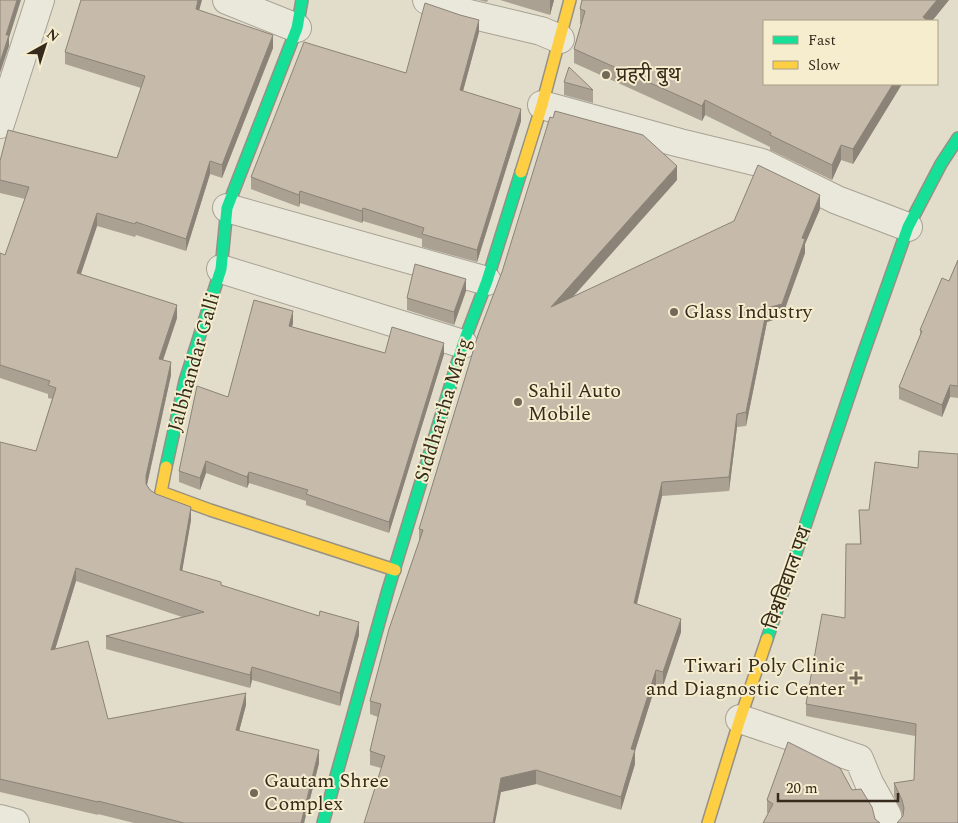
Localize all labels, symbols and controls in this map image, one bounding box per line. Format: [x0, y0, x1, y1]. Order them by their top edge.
north arrow [20, 20, 70, 70]
legend [763, 20, 938, 85]
text: N [42, 24, 64, 47]
text: Fast [808, 29, 836, 52]
text: Slow [808, 54, 840, 77]
place label: प्रहरी बुथ [616, 60, 682, 90]
marker: प्रहरी बुथ [600, 69, 612, 81]
street label: Jalbhandar Galli [160, 289, 228, 435]
place label: Glass Industry [684, 297, 814, 327]
marker: Glass Industry [668, 306, 680, 318]
street label: Siddhartha Marg [407, 334, 479, 486]
place label: Sahil Auto Mobile [528, 376, 621, 429]
marker: Sahil Auto Mobile [512, 396, 524, 408]
street label: विश्वविद्याल पथ [756, 521, 820, 633]
place label: Tiwari Poly Clinic and Diagnostic Center [646, 651, 845, 704]
marker: Tiwari Poly Clinic and Diagnostic Center [849, 671, 863, 685]
place label: Gautam Shree Complex [264, 766, 389, 819]
scale bar [778, 770, 898, 802]
text: 20 m [786, 777, 818, 800]
marker: Gautam Shree Complex [248, 787, 260, 799]

